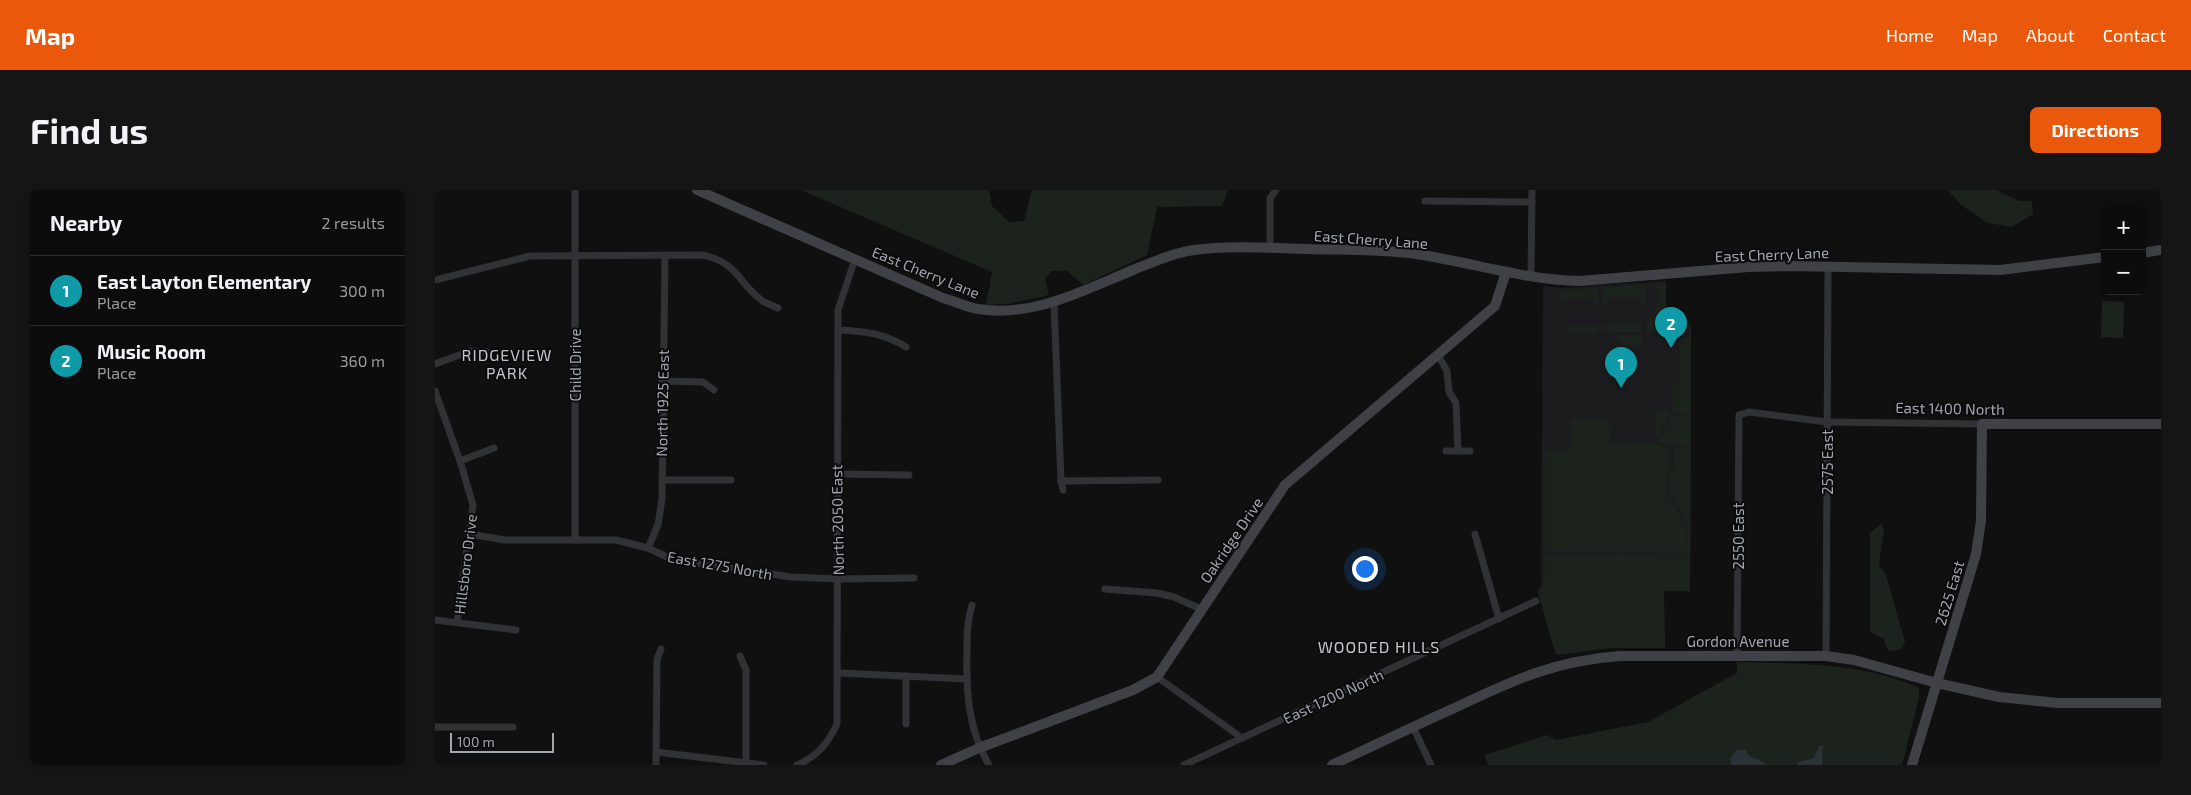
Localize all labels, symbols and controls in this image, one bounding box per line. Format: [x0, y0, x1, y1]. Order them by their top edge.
text: Map [25, 21, 75, 50]
text: Home [1886, 24, 1934, 46]
text: Map [1962, 24, 1998, 46]
text: About [2026, 24, 2075, 46]
text: Contact [2103, 24, 2166, 46]
button: Directions [2030, 107, 2161, 153]
text: Find us [30, 109, 148, 151]
map controls [2101, 205, 2146, 295]
button: + [2101, 205, 2146, 250]
text: Nearby [50, 210, 122, 235]
text: 2 results [322, 213, 385, 232]
street label: East Cherry Lane [1313, 226, 1429, 252]
street label: East Cherry Lane [870, 242, 982, 302]
street label: East Cherry Lane [1715, 243, 1829, 265]
button: − [2101, 250, 2146, 295]
text: East Layton Elementary [97, 270, 311, 293]
text: 1 [63, 281, 69, 300]
text: 300 m [339, 281, 385, 300]
text: Place [97, 293, 136, 312]
pin: 2 [1655, 307, 1687, 348]
street label: Child Drive [566, 329, 584, 402]
text: Music Room [97, 340, 206, 363]
district label: RIDGEVIEW PARK [462, 345, 552, 382]
pin: 1 [1605, 347, 1637, 388]
street label: North 1925 East [652, 349, 672, 457]
text: 2 [61, 351, 71, 370]
text: 360 m [340, 351, 385, 370]
text: Place [97, 363, 136, 382]
street label: East 1400 North [1895, 398, 2005, 418]
street label: 2575 East [1818, 429, 1836, 495]
street label: North 2050 East [827, 464, 847, 576]
street label: Oakridge Drive [1196, 494, 1266, 586]
street label: 2550 East [1729, 502, 1747, 569]
street label: Hillsboro Drive [450, 513, 480, 615]
street label: East 1275 North [666, 547, 774, 583]
your location [1352, 556, 1378, 582]
street label: 2625 East [1931, 558, 1967, 628]
street label: Gordon Avenue [1687, 632, 1789, 650]
district label: WOODED HILLS [1318, 637, 1440, 656]
street label: East 1200 North [1280, 665, 1386, 727]
scale bar [450, 730, 554, 753]
text: 100 m [457, 733, 495, 750]

